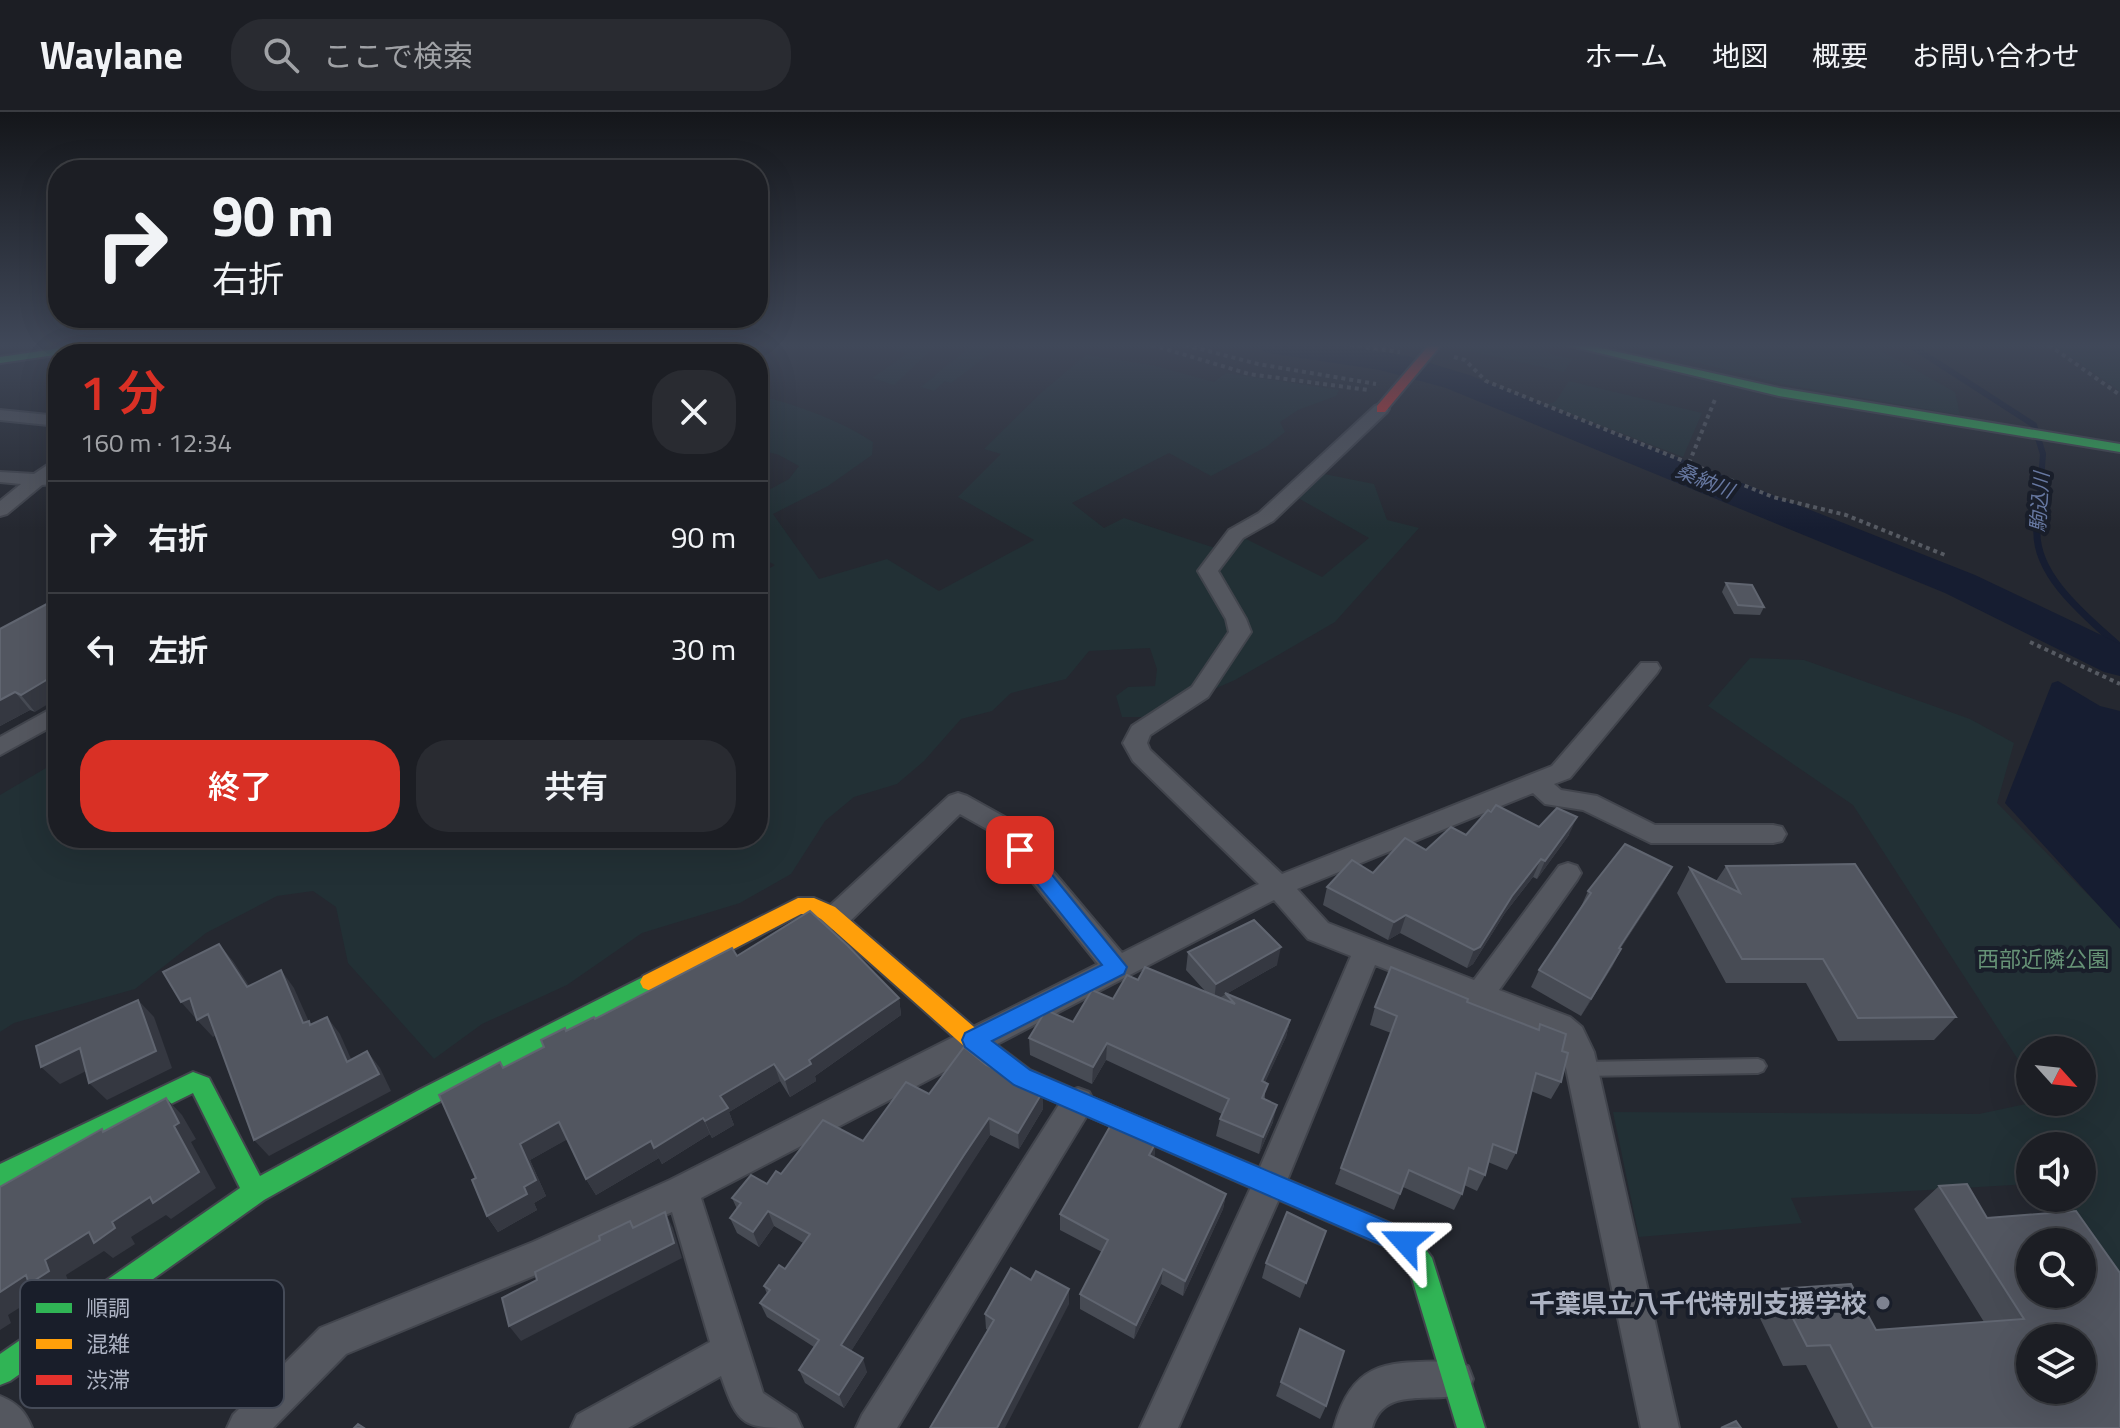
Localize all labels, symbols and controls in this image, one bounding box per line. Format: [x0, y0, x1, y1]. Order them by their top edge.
search box [231, 19, 791, 91]
text: Waylane [40, 26, 183, 84]
icon: search [259, 33, 303, 77]
text: ここで検索 [323, 33, 473, 79]
text: ホーム [1585, 34, 1668, 77]
text: 地図 [1712, 34, 1768, 77]
text: 概要 [1812, 34, 1868, 77]
text: お問い合わせ [1912, 34, 2080, 77]
text: 90 m [212, 173, 334, 258]
icon: right [80, 192, 184, 296]
text: 右折 [212, 251, 284, 306]
text: 1 分 [80, 356, 165, 429]
button: close [652, 370, 736, 454]
text: 160 m · 12:34 [80, 423, 232, 462]
water label: 桑納川 [1671, 454, 1740, 506]
water label: 駒込川 [2021, 469, 2057, 533]
text: 90 m [671, 514, 736, 560]
icon: right [80, 515, 124, 559]
text: 右折 [148, 515, 208, 561]
text: 30 m [671, 626, 736, 672]
icon: left [80, 627, 124, 671]
text: 左折 [148, 627, 208, 673]
button: 終了 [80, 740, 400, 832]
button: 共有 [416, 740, 736, 832]
pin [986, 816, 1054, 884]
icon: arrive [998, 828, 1042, 872]
park label: 西部近隣公園 [1977, 942, 2109, 976]
north arrow [2016, 1036, 2096, 1116]
map controls [2016, 1036, 2096, 1404]
button: sound [2016, 1132, 2096, 1212]
position arrow [1363, 1200, 1447, 1284]
button: search [2016, 1228, 2096, 1308]
legend [20, 1280, 284, 1408]
place label: 千葉県立八千代特別支援学校 [1529, 1284, 1867, 1323]
text: 順調 [86, 1291, 130, 1325]
marker: 千葉県立八千代特別支援学校 [1874, 1294, 1892, 1312]
button: layers [2016, 1324, 2096, 1404]
text: 混雑 [86, 1327, 130, 1361]
text: 渋滞 [86, 1363, 130, 1397]

